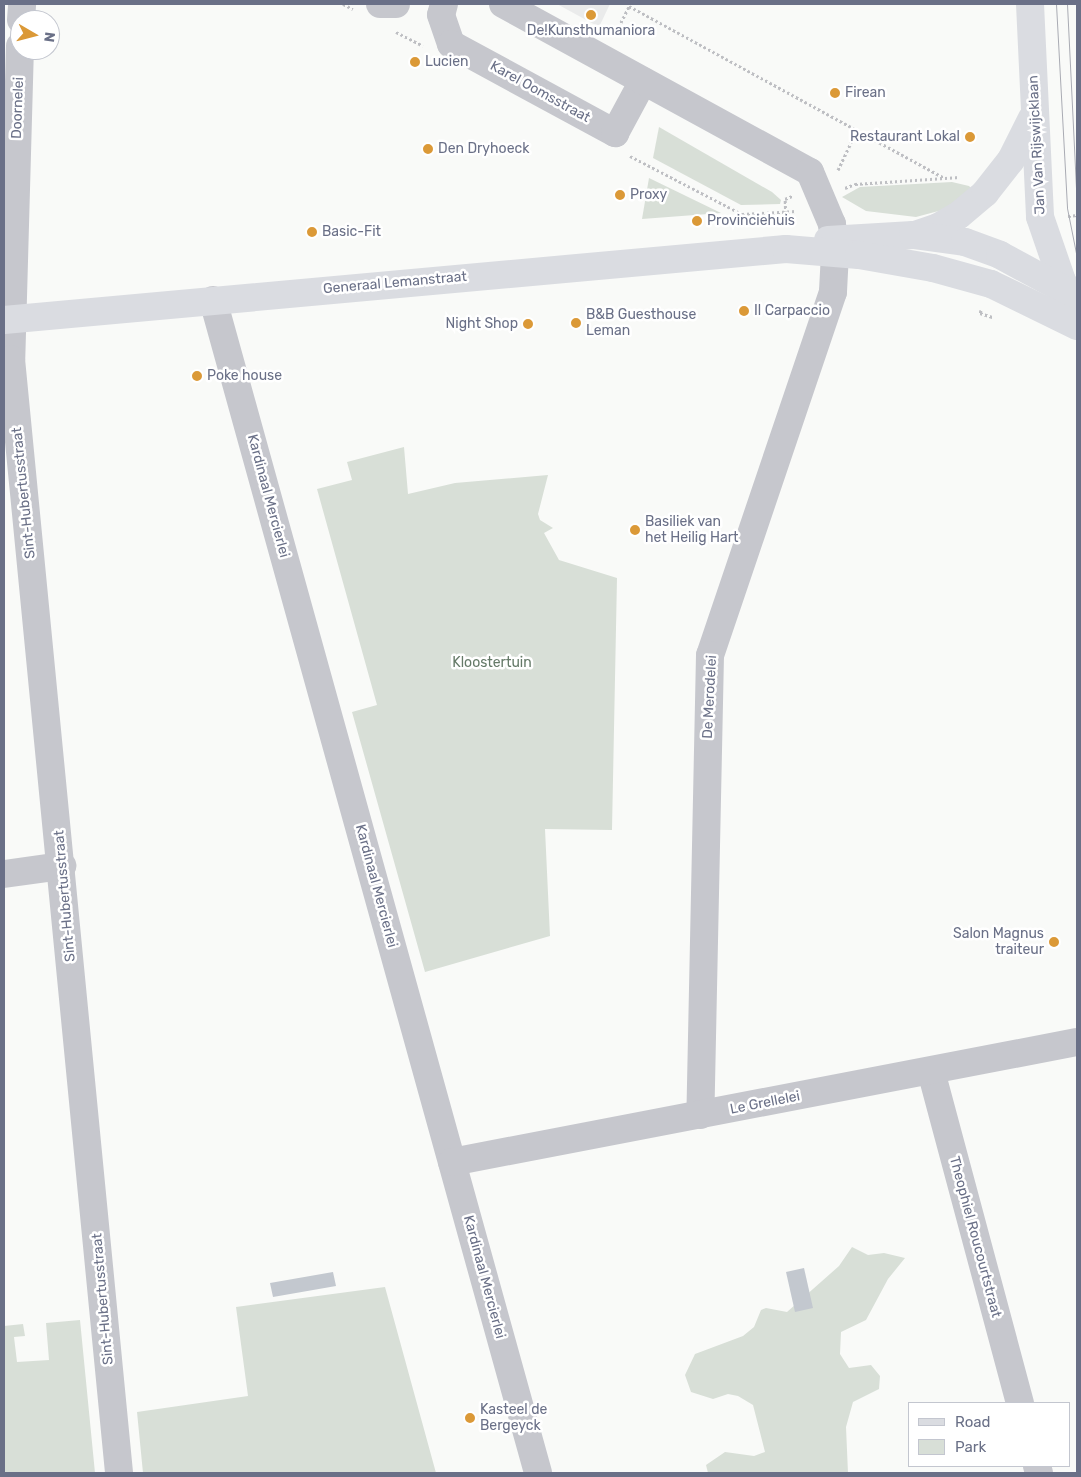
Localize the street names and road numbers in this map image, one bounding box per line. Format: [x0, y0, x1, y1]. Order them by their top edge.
street label: Karel Oomsstraat [487, 58, 593, 126]
street label: Jan Van Rijswijcklaan [1025, 75, 1049, 215]
street label: Doornelei [9, 77, 27, 139]
street label: Generaal Lemanstraat [322, 268, 468, 298]
street label: Sint-Hubertusstraat [9, 426, 39, 560]
street label: Kardinaal Mercierlei [243, 433, 293, 559]
street label: De Merodelei [699, 655, 721, 739]
street label: Kardinaal Mercierlei [351, 823, 401, 949]
street label: Sint-Hubertusstraat [51, 829, 79, 963]
street label: Le Grellelei [729, 1088, 801, 1118]
street label: Theophiel Roucourtstraat [945, 1154, 1005, 1320]
street label: Kardinaal Mercierlei [459, 1214, 509, 1340]
street label: Sint-Hubertusstraat [89, 1232, 117, 1366]

